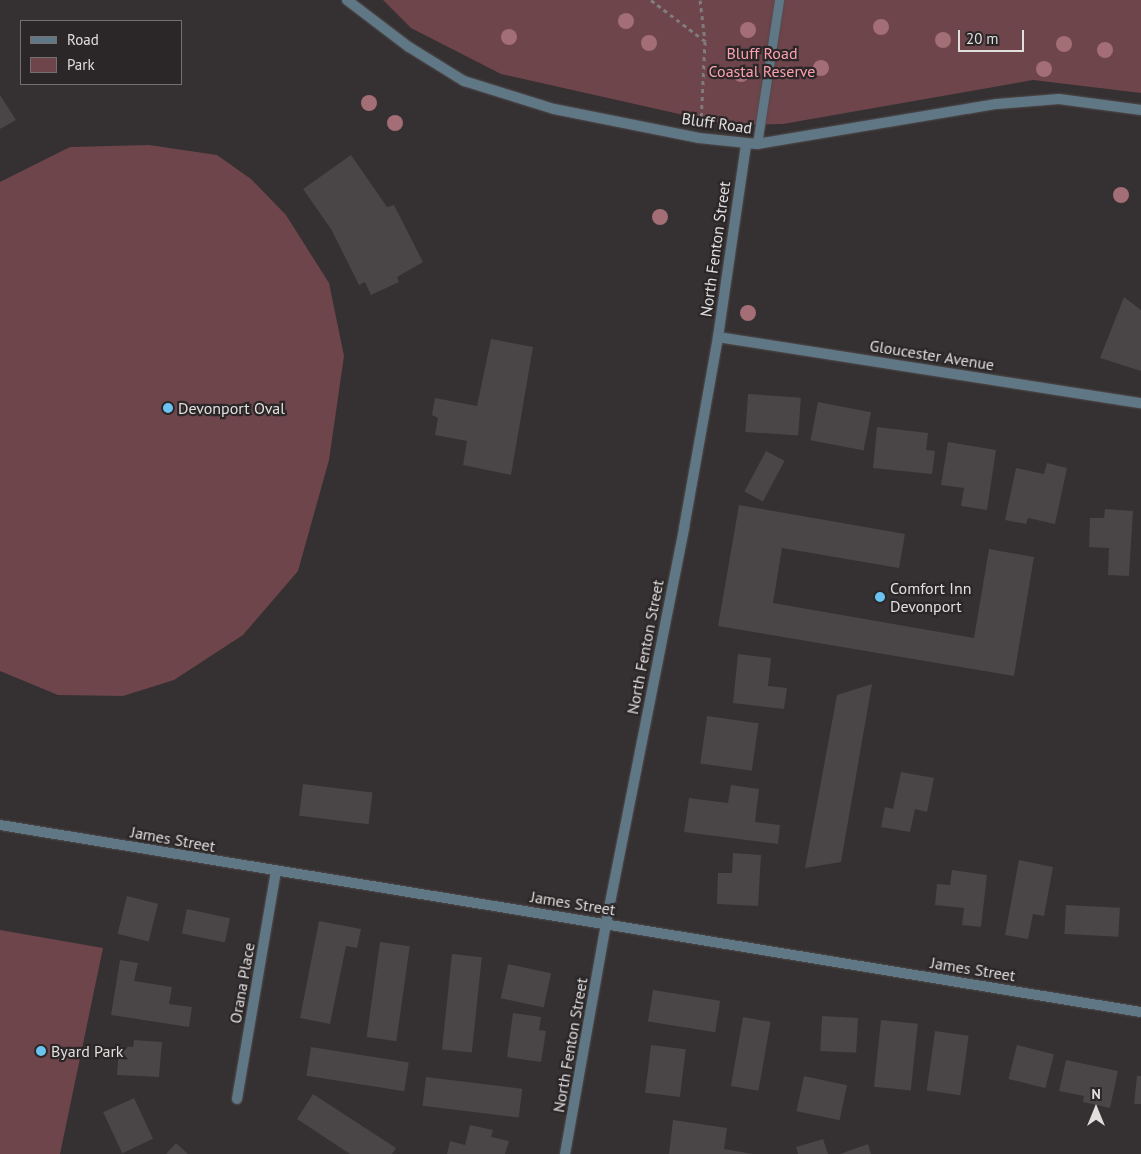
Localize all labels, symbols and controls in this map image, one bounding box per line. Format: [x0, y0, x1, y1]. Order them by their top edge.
legend [20, 20, 182, 85]
scale bar [961, 20, 1027, 52]
text: 20 m [966, 29, 999, 48]
text: Road [67, 30, 99, 49]
park label: Bluff Road Coastal Reserve [709, 43, 815, 81]
text: Park [67, 55, 95, 74]
street label: Bluff Road [681, 109, 753, 137]
street label: North Fenton Street [696, 180, 734, 318]
street label: Gloucester Avenue [868, 336, 996, 374]
place label: Devonport Oval [178, 398, 285, 418]
marker: Devonport Oval [162, 402, 174, 414]
street label: North Fenton Street [623, 578, 667, 716]
place label: Comfort Inn Devonport [890, 578, 971, 616]
marker: Comfort Inn Devonport [874, 591, 886, 603]
street label: James Street [129, 822, 217, 856]
street label: James Street [529, 887, 617, 919]
street label: Orana Place [225, 941, 259, 1025]
street label: James Street [929, 953, 1017, 985]
street label: North Fenton Street [549, 976, 591, 1114]
place label: Byard Park [51, 1041, 123, 1061]
marker: Byard Park [35, 1045, 47, 1057]
north arrow [1071, 1084, 1121, 1134]
text: N [1091, 1085, 1101, 1103]

